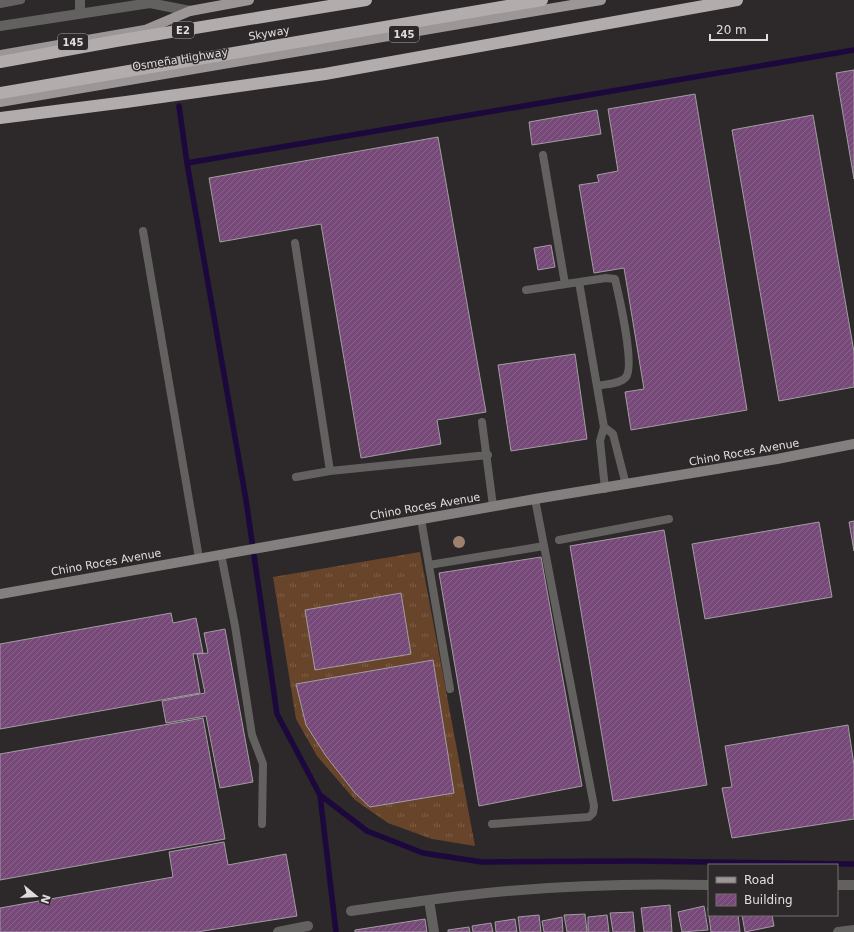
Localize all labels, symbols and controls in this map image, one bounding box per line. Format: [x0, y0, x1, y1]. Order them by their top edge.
scale bar [710, 16, 767, 42]
road number: E2 [172, 22, 194, 38]
street label: Skyway [247, 23, 291, 44]
text: 20 m [716, 23, 747, 37]
road number: 145 [389, 26, 419, 42]
road number: 145 [58, 34, 88, 50]
street label: Osmeña Highway [131, 45, 229, 73]
street label: Chino Roces Avenue [688, 436, 800, 469]
street label: Chino Roces Avenue [369, 490, 481, 523]
street label: Chino Roces Avenue [50, 546, 162, 579]
legend [708, 864, 838, 916]
text: Road [744, 873, 774, 887]
north arrow [16, 876, 56, 916]
text: N [37, 893, 53, 905]
text: Building [744, 893, 793, 907]

